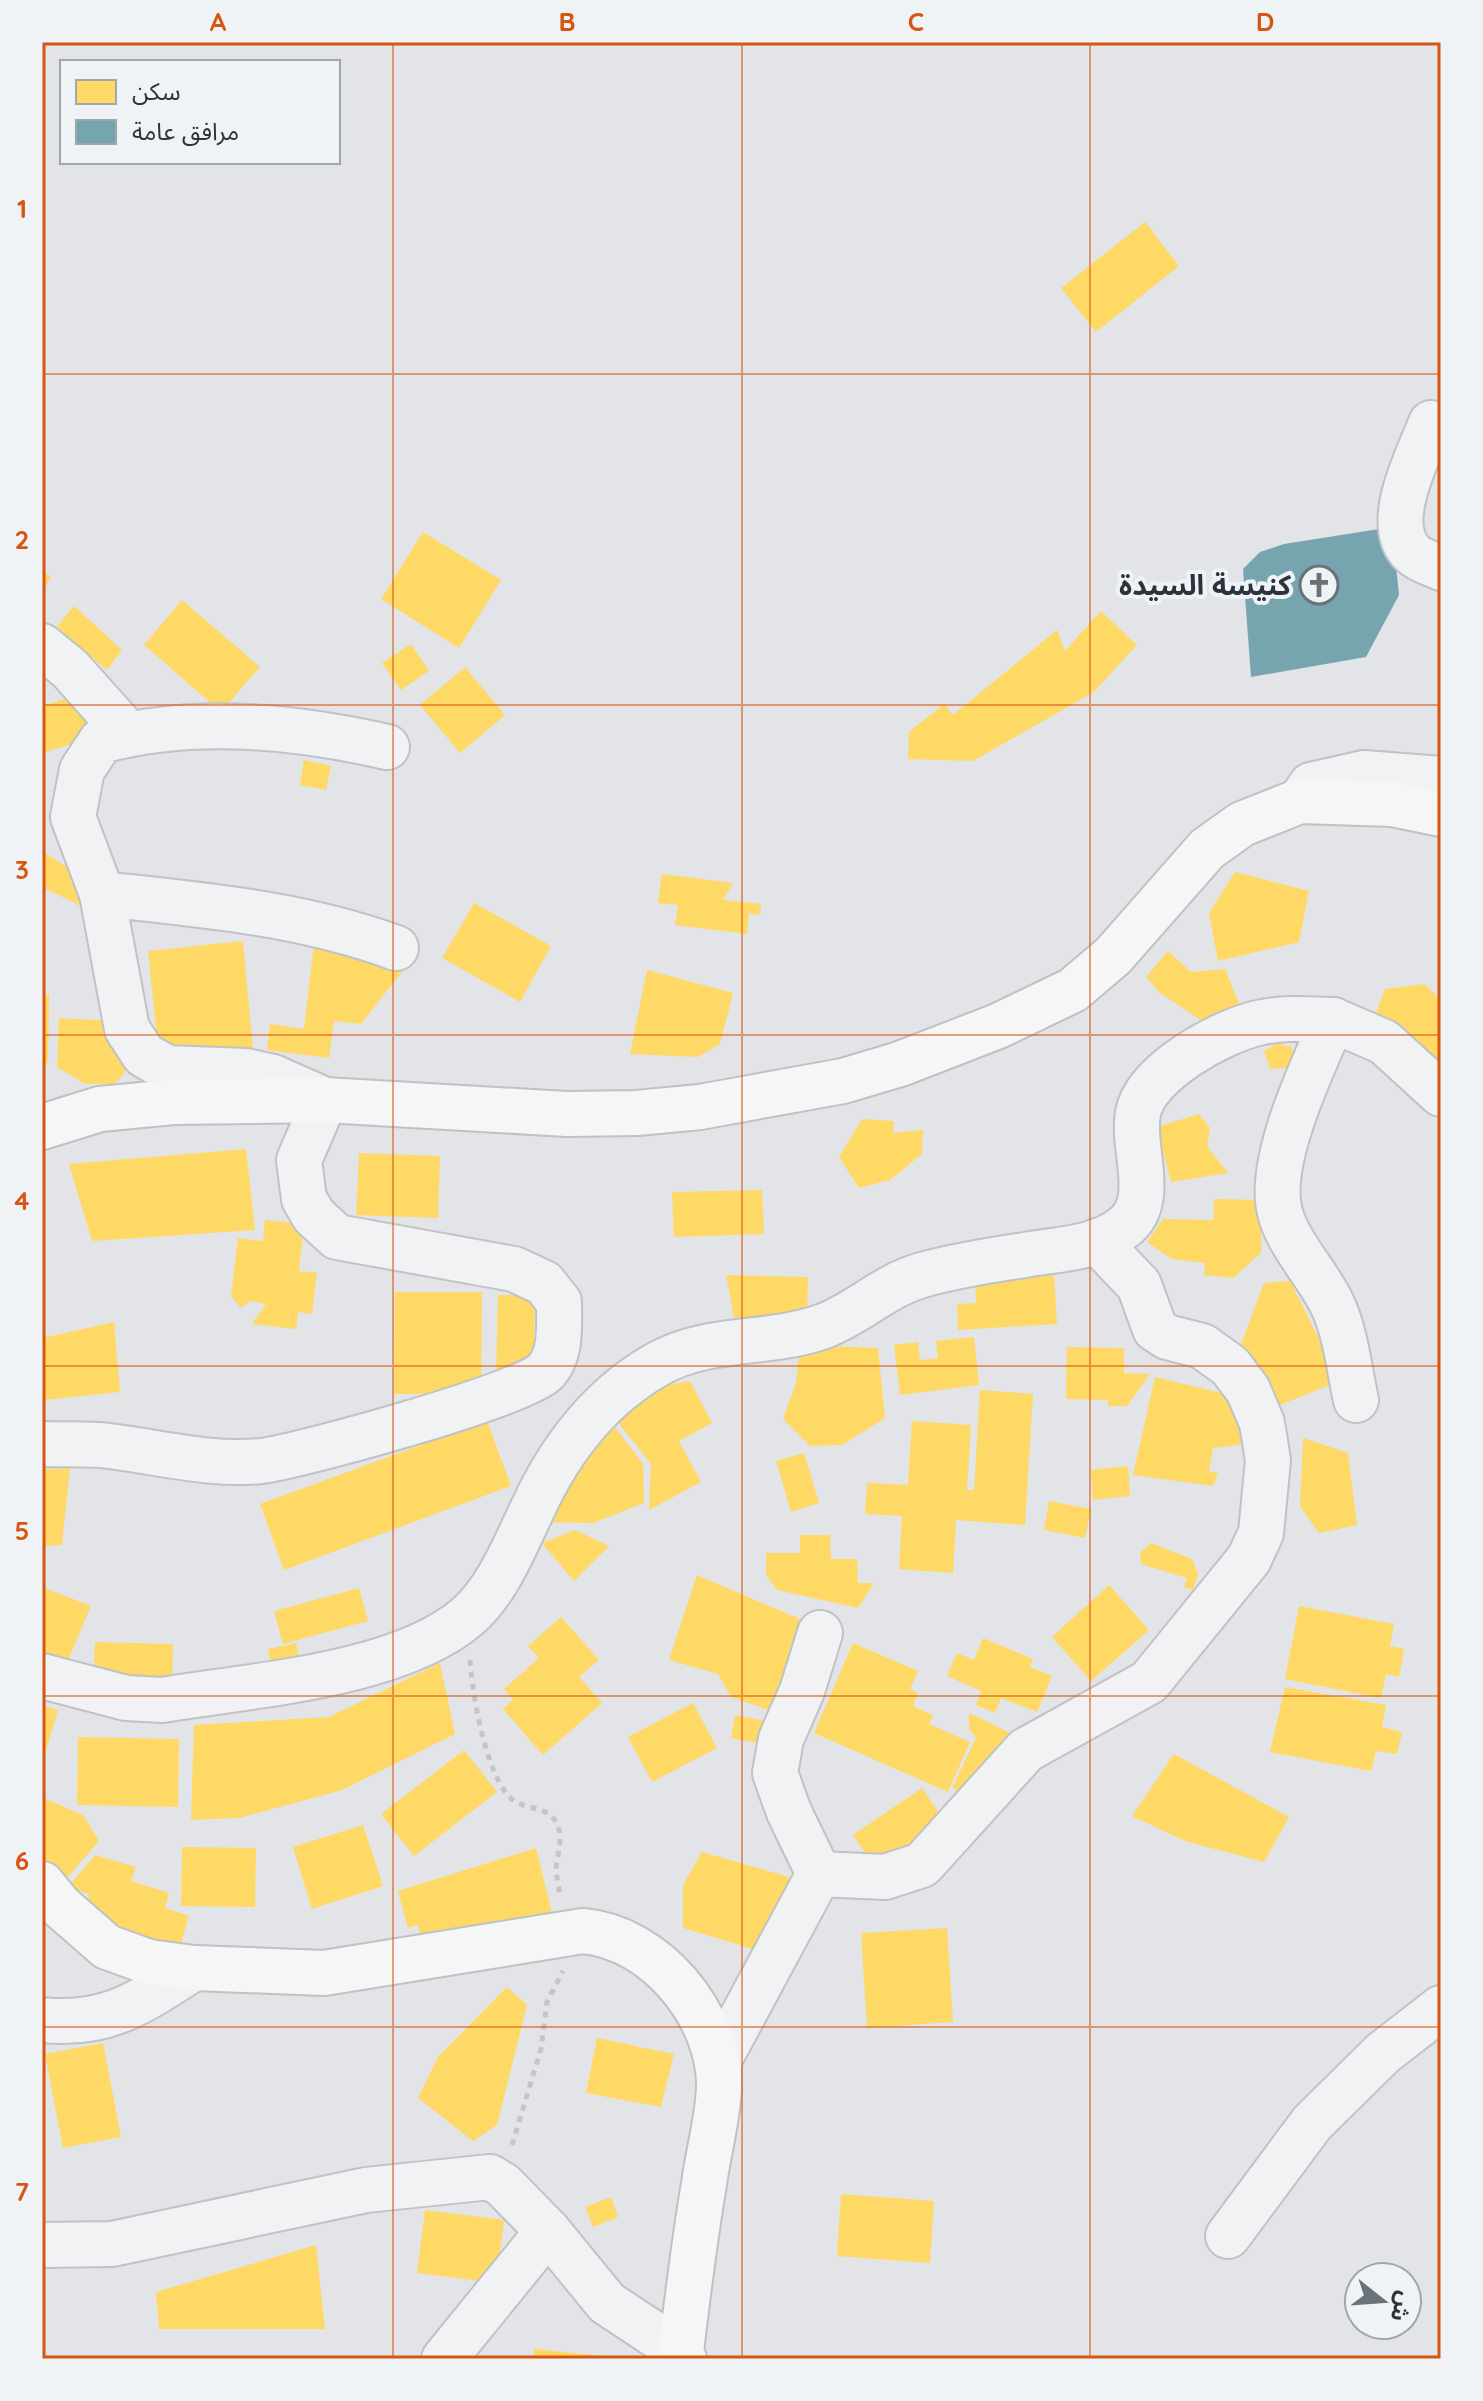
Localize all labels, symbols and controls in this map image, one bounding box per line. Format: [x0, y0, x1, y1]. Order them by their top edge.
text: A [210, 5, 227, 38]
text: B [558, 5, 576, 38]
text: C [908, 5, 924, 38]
text: D [1256, 5, 1274, 38]
legend [60, 60, 340, 164]
text: سكن [132, 76, 181, 106]
text: مرافق عامة [132, 116, 239, 147]
text: 1 [17, 192, 27, 225]
text: 2 [15, 523, 29, 556]
church icon: كنيسة السيدة [1298, 564, 1340, 606]
place label: كنيسة السيدة [1119, 567, 1291, 602]
text: 3 [15, 853, 29, 886]
text: 4 [14, 1184, 30, 1217]
text: 5 [15, 1514, 29, 1547]
text: 6 [15, 1844, 29, 1877]
text: 7 [15, 2175, 29, 2208]
north arrow [1343, 2261, 1423, 2341]
text: ش [1384, 2288, 1420, 2325]

